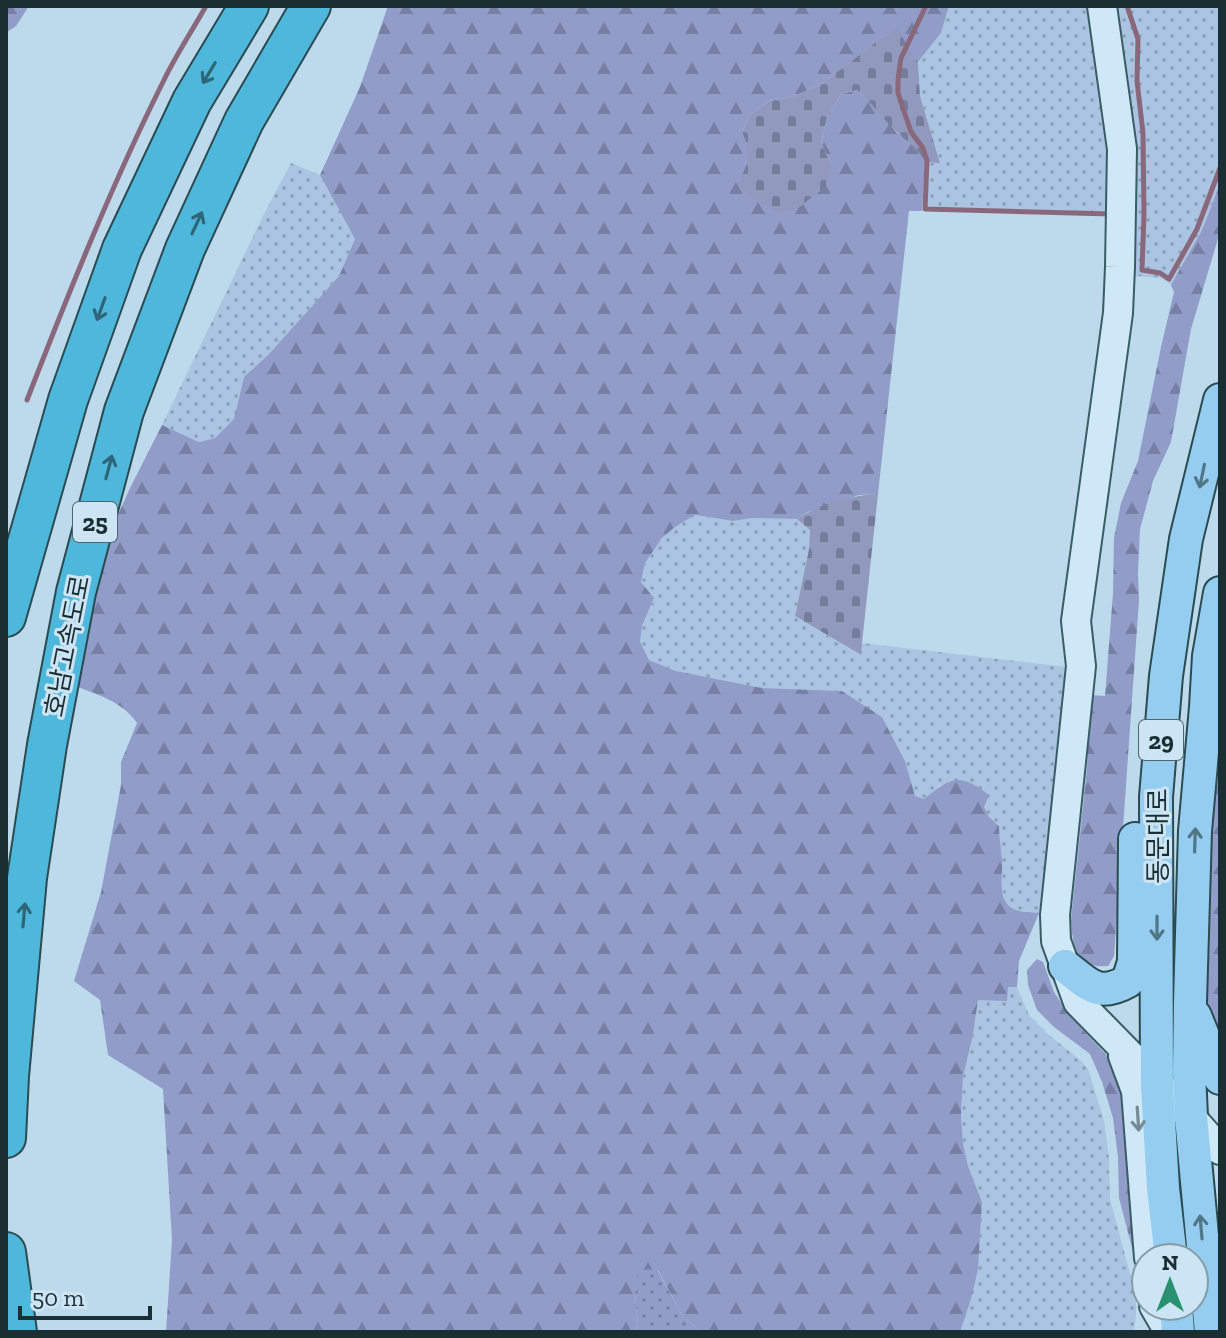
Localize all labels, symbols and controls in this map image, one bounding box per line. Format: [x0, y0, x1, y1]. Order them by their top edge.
one-way arrow [201, 61, 217, 84]
one-way arrow [191, 211, 206, 236]
one-way arrow [93, 296, 107, 321]
one-way arrow [102, 455, 117, 481]
one-way arrow [1193, 463, 1208, 488]
road number: 25 [73, 502, 117, 542]
street label: 호남고속도로 [38, 572, 96, 720]
road number: 29 [1139, 720, 1183, 760]
street label: 동문대로 [1142, 788, 1174, 884]
one-way arrow [1187, 828, 1202, 854]
one-way arrow [16, 902, 31, 929]
one-way arrow [1149, 914, 1165, 941]
one-way arrow [1131, 1105, 1146, 1132]
one-way arrow [1193, 1214, 1208, 1240]
north arrow [1130, 1242, 1210, 1322]
text: N [1162, 1249, 1179, 1276]
scale bar [20, 1270, 150, 1320]
text: 50 m [32, 1283, 85, 1312]

